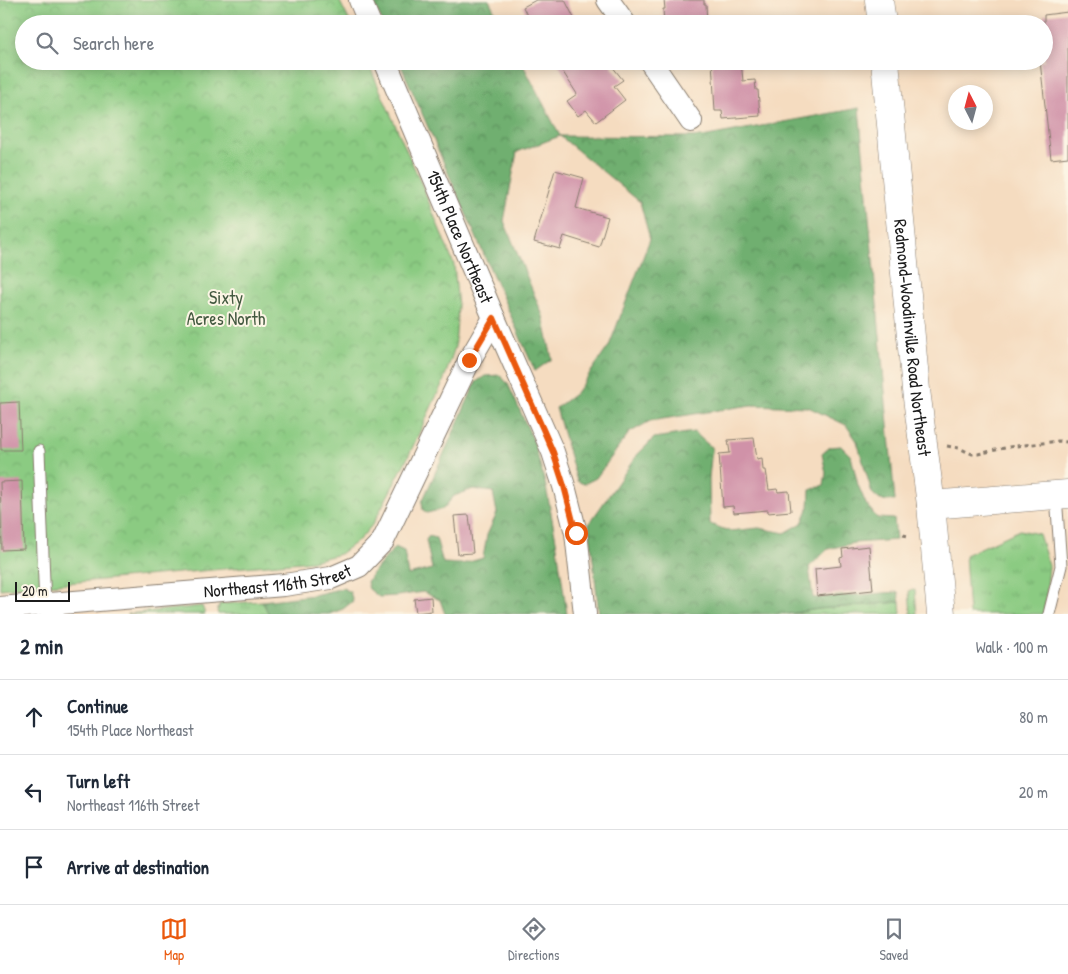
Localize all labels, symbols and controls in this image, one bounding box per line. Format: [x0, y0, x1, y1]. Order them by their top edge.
search box [15, 15, 1053, 70]
icon: search [33, 29, 61, 57]
text: Search here [73, 30, 154, 56]
north arrow [948, 85, 993, 130]
street label: 154th Place Northeast [421, 166, 500, 308]
street label: Redmond-Woodinville Road Northeast [888, 218, 938, 458]
park label: Sixty Acres North [187, 285, 266, 331]
route end [458, 349, 481, 372]
route start [565, 522, 588, 545]
street label: Northeast 116th Street [203, 557, 356, 603]
scale bar [15, 579, 70, 602]
text: 20 m [22, 581, 48, 600]
text: 2 min [20, 632, 63, 661]
text: Walk · 100 m [976, 636, 1048, 658]
text: Continue [67, 693, 128, 719]
icon: ahead [20, 703, 48, 731]
text: 80 m [1019, 706, 1048, 728]
text: 154th Place Northeast [67, 719, 194, 741]
text: Turn left [67, 768, 130, 794]
icon: left [20, 778, 48, 806]
text: 20 m [1019, 781, 1048, 803]
text: Northeast 116th Street [67, 794, 199, 816]
icon: arrive [20, 853, 48, 881]
text: Arrive at destination [67, 854, 209, 880]
tab: Map [160, 915, 188, 964]
tab: Directions [508, 915, 559, 964]
tab: Saved [879, 915, 908, 964]

